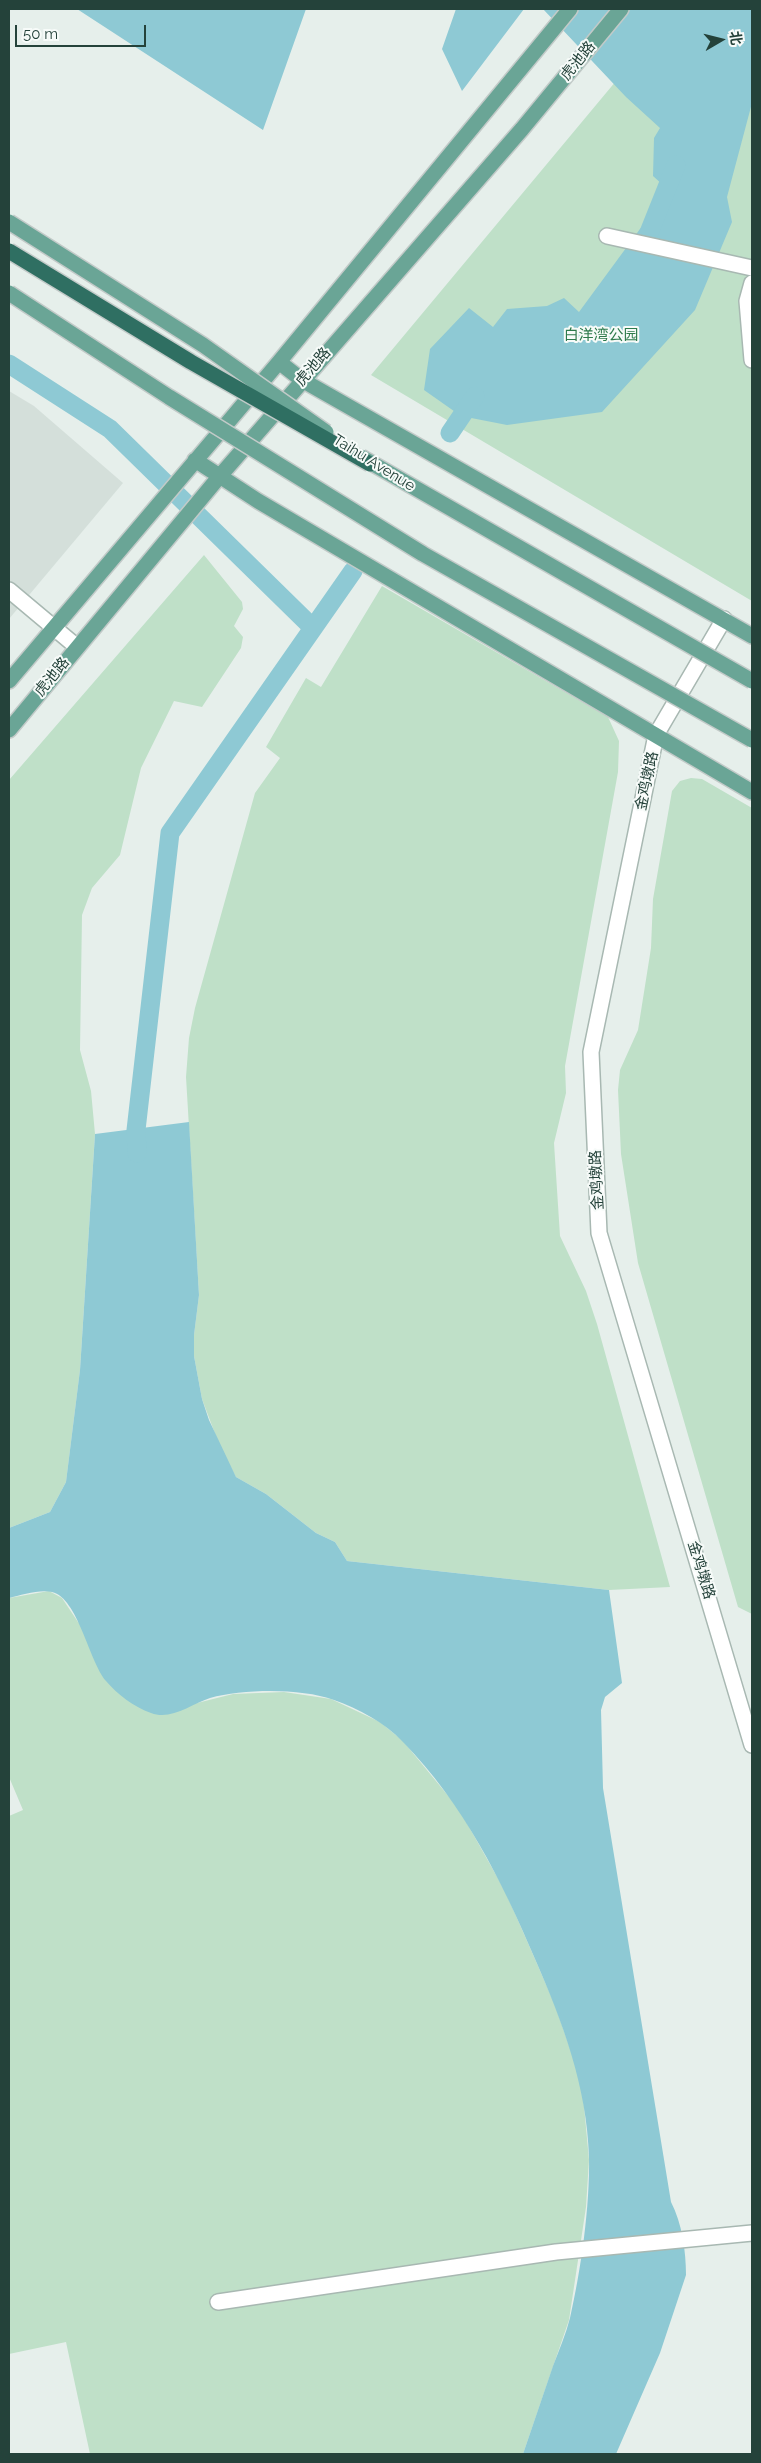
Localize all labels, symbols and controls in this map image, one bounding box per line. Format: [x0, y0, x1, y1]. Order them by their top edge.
scale bar [18, 15, 149, 47]
north arrow [696, 15, 746, 65]
text: 50 m [23, 25, 58, 43]
text: 北 [727, 30, 745, 46]
street label: 虎池路 [557, 38, 599, 84]
park label: 白洋湾公园 [564, 326, 638, 344]
street label: 虎池路 [291, 344, 335, 390]
street label: Taihu Avenue [330, 431, 418, 495]
street label: 虎池路 [31, 654, 73, 700]
street label: 金鸡墩路 [632, 750, 662, 812]
street label: 金鸡墩路 [586, 1150, 608, 1210]
street label: 金鸡墩路 [684, 1539, 718, 1601]

